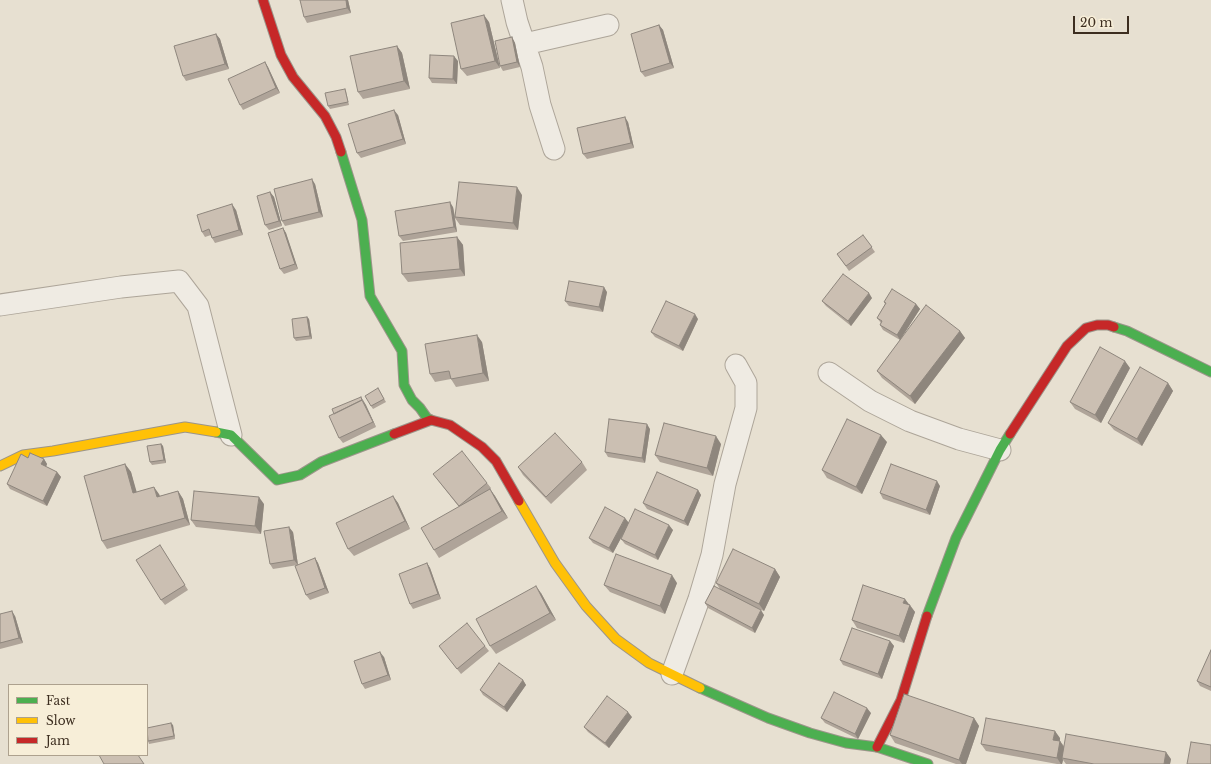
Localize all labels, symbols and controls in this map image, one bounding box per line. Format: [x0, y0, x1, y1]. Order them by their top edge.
scale bar [1075, 8, 1131, 34]
text: 20 m [1080, 15, 1112, 30]
legend [8, 684, 148, 756]
text: Fast [46, 693, 70, 708]
text: Slow [46, 713, 75, 728]
text: Jam [46, 733, 70, 748]

